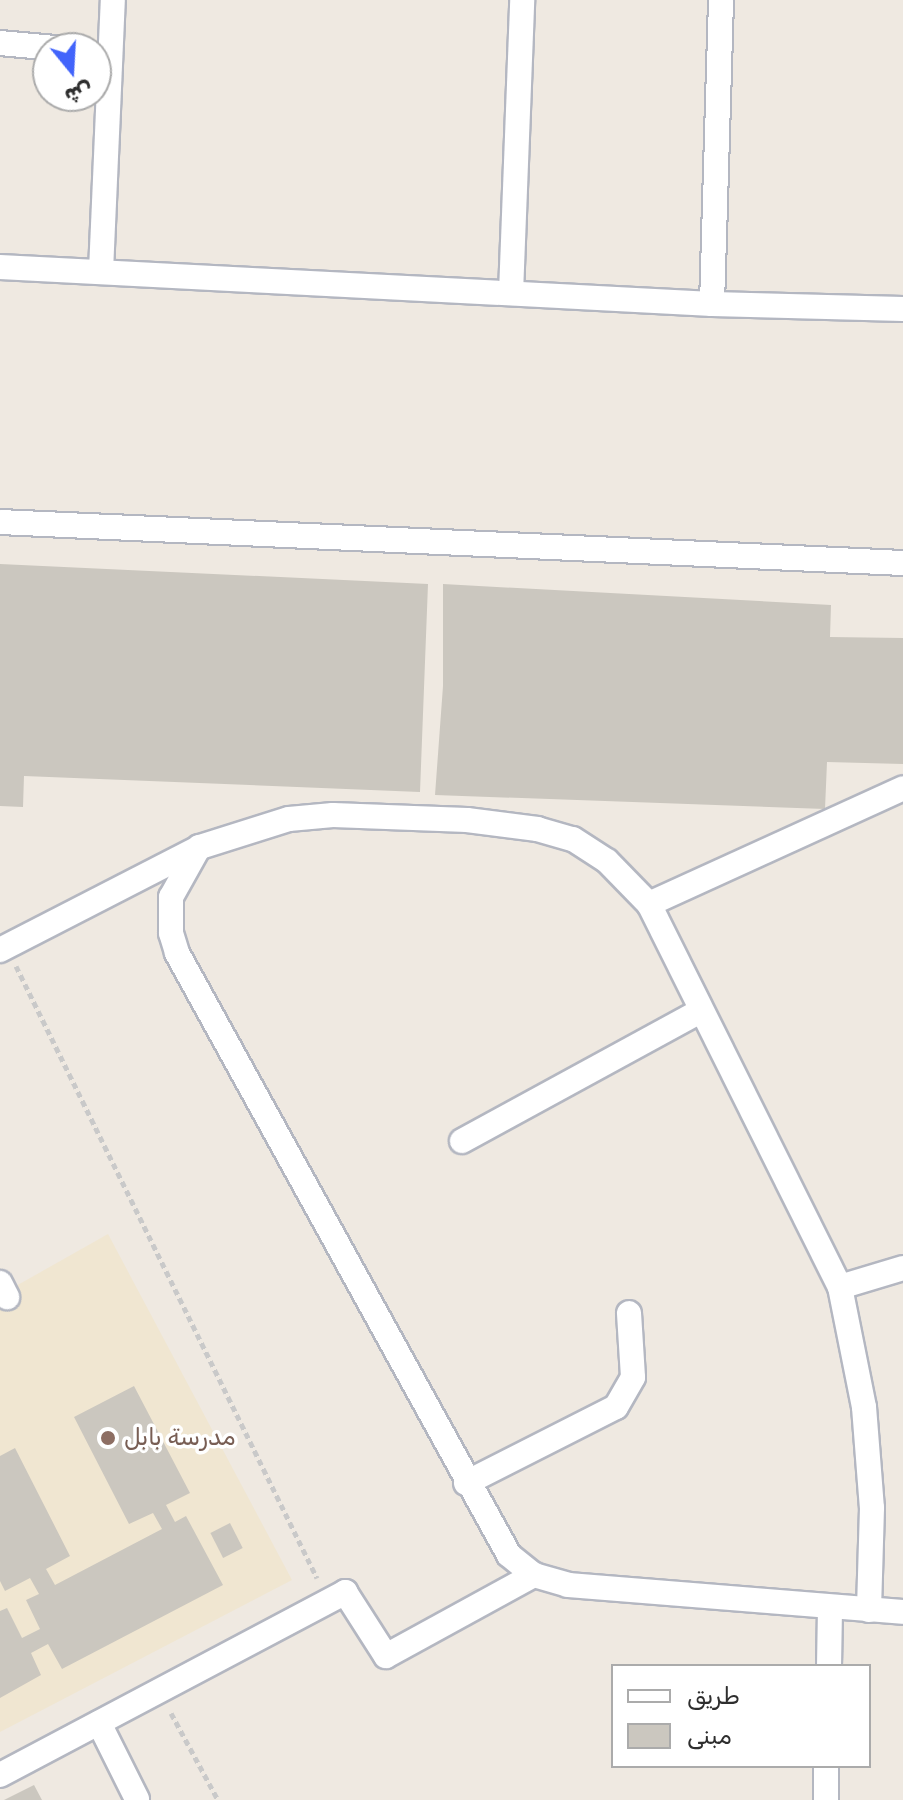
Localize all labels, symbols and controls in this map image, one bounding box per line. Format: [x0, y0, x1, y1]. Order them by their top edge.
north arrow [32, 32, 112, 112]
text: ش [62, 76, 96, 111]
place label: مدرسة بابل [124, 1424, 236, 1452]
marker: مدرسة بابل [99, 1429, 117, 1447]
legend [611, 1664, 871, 1768]
text: طريق [687, 1682, 740, 1710]
text: مبنى [687, 1722, 732, 1750]

